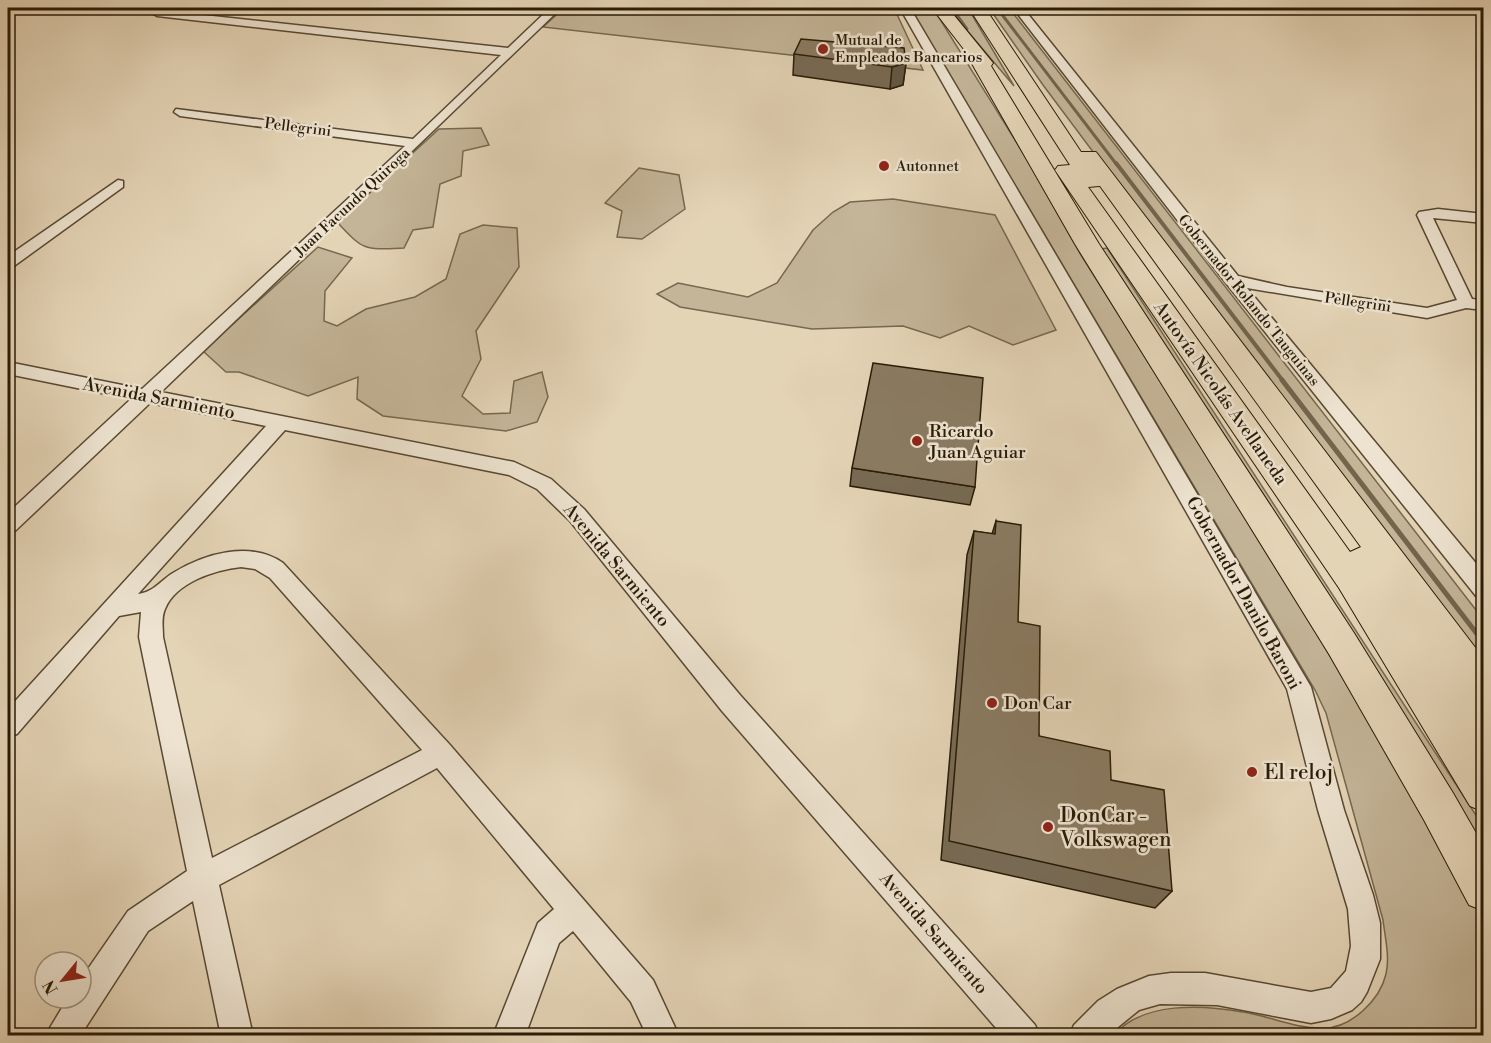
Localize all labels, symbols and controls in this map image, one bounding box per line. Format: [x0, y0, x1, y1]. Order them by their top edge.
place label: Mutual de Empleados Bancarios [835, 31, 982, 67]
marker: Mutual de Empleados Bancarios [816, 42, 830, 56]
street label: Pellegrini [263, 114, 332, 141]
street label: Juan Facundo Quiroga [290, 143, 415, 262]
place label: Autonnet [895, 157, 960, 176]
marker: Autonnet [877, 159, 891, 173]
street label: Gobernador Rolando Tauguinas [1173, 211, 1324, 390]
street label: Pellegrini [1323, 288, 1393, 317]
street label: Autovía Nicolás Avellaneda [1148, 296, 1293, 490]
street label: Avenida Sarmiento [80, 372, 237, 425]
place label: Ricardo Juan Aguiar [928, 420, 1026, 464]
marker: Ricardo Juan Aguiar [910, 434, 924, 448]
street label: Gobernador Danilo Baroni [1181, 493, 1306, 694]
street label: Avenida Sarmiento [558, 498, 675, 632]
place label: Don Car [1004, 692, 1072, 715]
marker: Don Car [985, 696, 999, 710]
place label: El reloj [1264, 760, 1334, 786]
marker: El reloj [1245, 765, 1259, 779]
place label: DonCar - Volkswagen [1059, 803, 1172, 853]
marker: DonCar - Volkswagen [1041, 820, 1055, 834]
street label: Avenida Sarmiento [874, 867, 993, 999]
north arrow [33, 950, 93, 1010]
text: N [39, 976, 63, 997]

